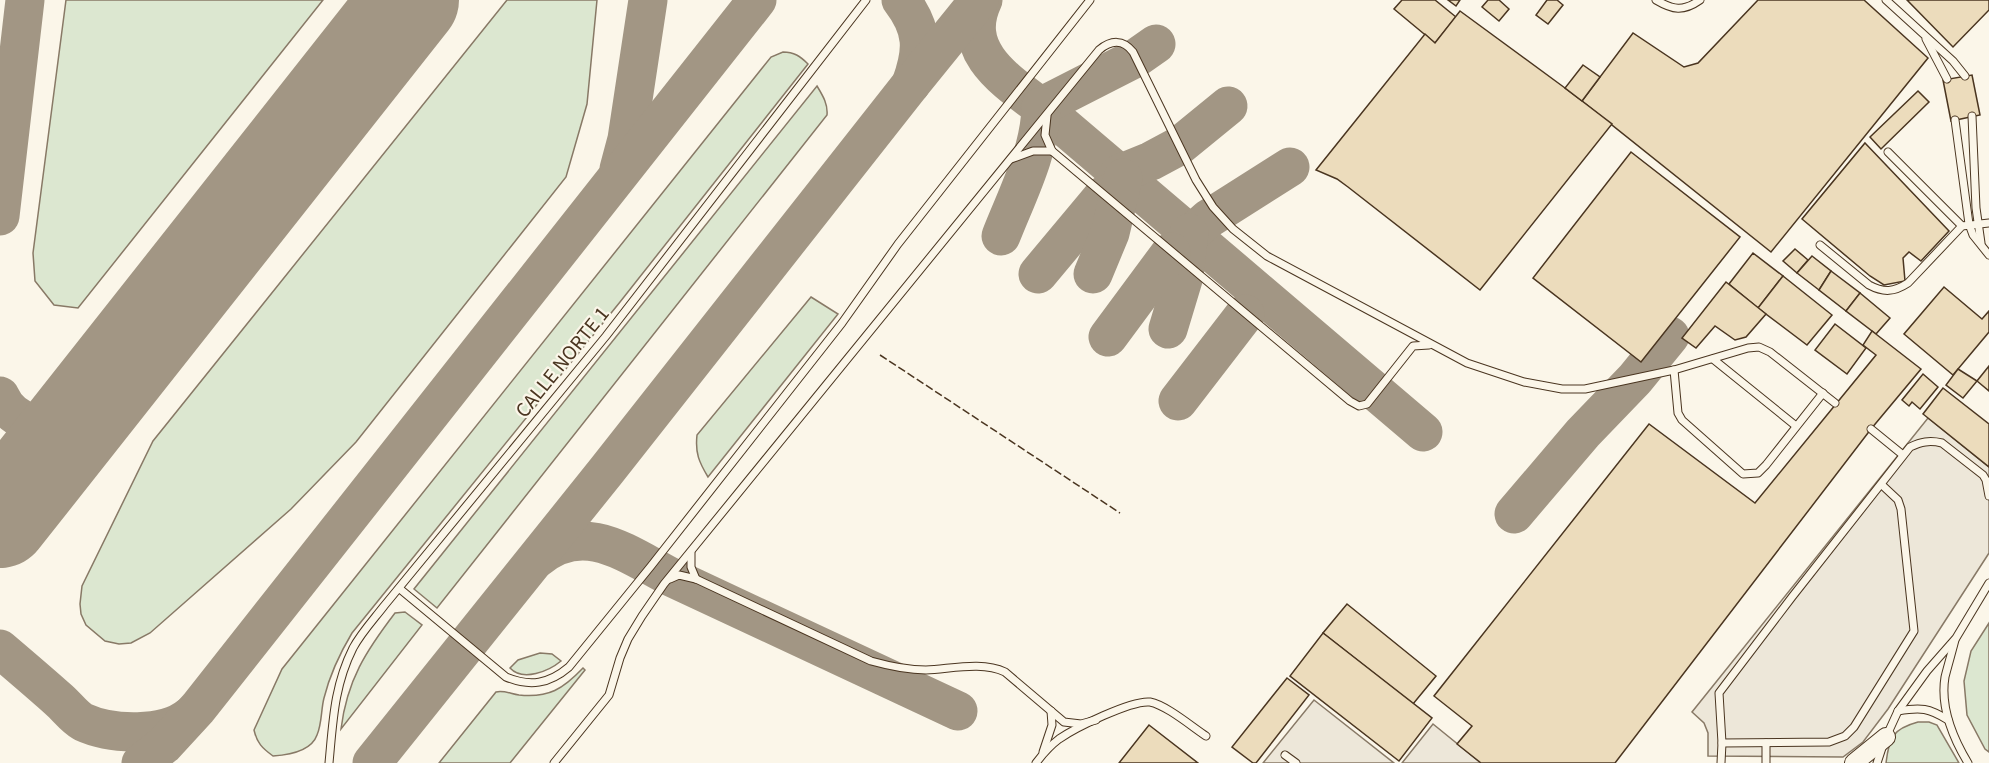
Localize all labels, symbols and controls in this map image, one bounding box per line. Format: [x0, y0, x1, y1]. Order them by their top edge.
street label: CALLE NORTE 1 [508, 300, 616, 424]

